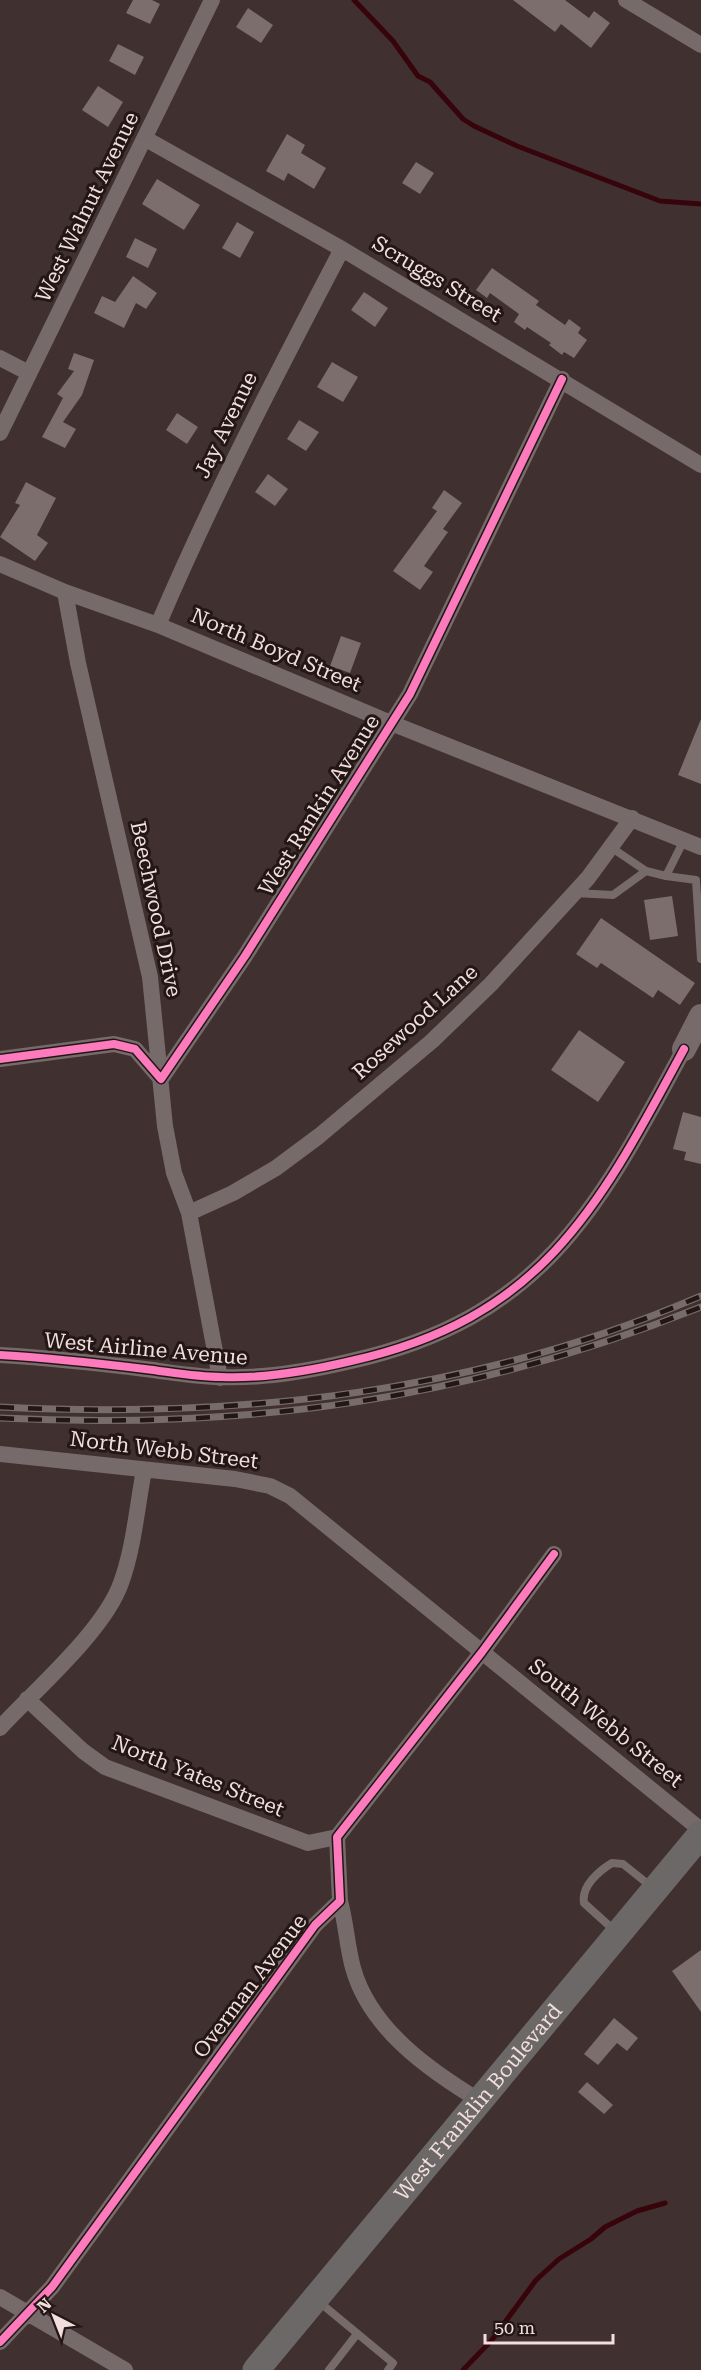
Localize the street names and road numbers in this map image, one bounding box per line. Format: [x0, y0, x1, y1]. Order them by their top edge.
street label: West Walnut Avenue [31, 108, 143, 306]
street label: Scruggs Street [368, 231, 506, 327]
street label: Jay Avenue [190, 368, 262, 482]
street label: North Boyd Street [187, 603, 365, 697]
street label: West Rankin Avenue [254, 710, 384, 900]
street label: Beechwood Drive [126, 819, 186, 999]
street label: Rosewood Lane [348, 960, 482, 1084]
street label: West Airline Avenue [43, 1328, 249, 1370]
street label: North Webb Street [68, 1427, 260, 1473]
street label: South Webb Street [524, 1654, 688, 1792]
street label: North Yates Street [108, 1730, 288, 1822]
street label: Overman Avenue [188, 1910, 312, 2062]
street label: West Franklin Boulevard [390, 1999, 567, 2206]

